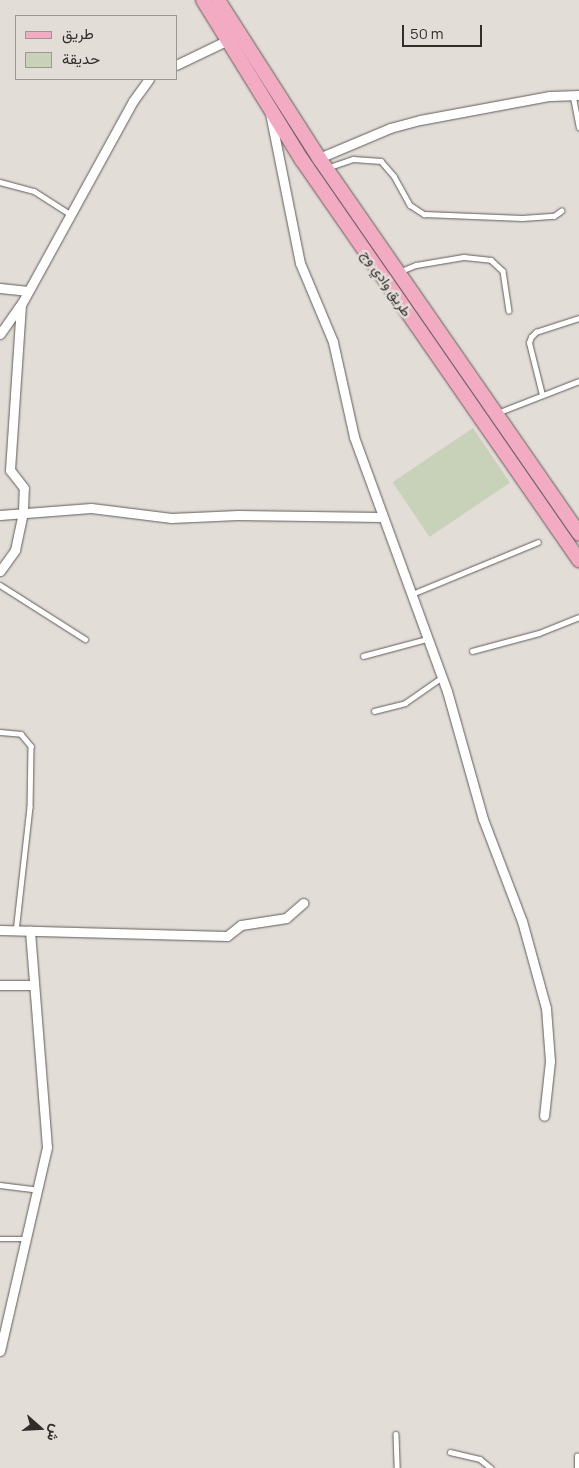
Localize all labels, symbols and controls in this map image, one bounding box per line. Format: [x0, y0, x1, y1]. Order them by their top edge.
legend [15, 15, 178, 80]
scale bar [404, 15, 484, 47]
text: طريق [62, 23, 94, 44]
text: 50 m [410, 23, 444, 44]
text: حديقة [62, 48, 100, 69]
street label: طريق وادي وج [359, 246, 415, 320]
north arrow [15, 1403, 65, 1453]
text: ش [43, 1422, 66, 1444]

